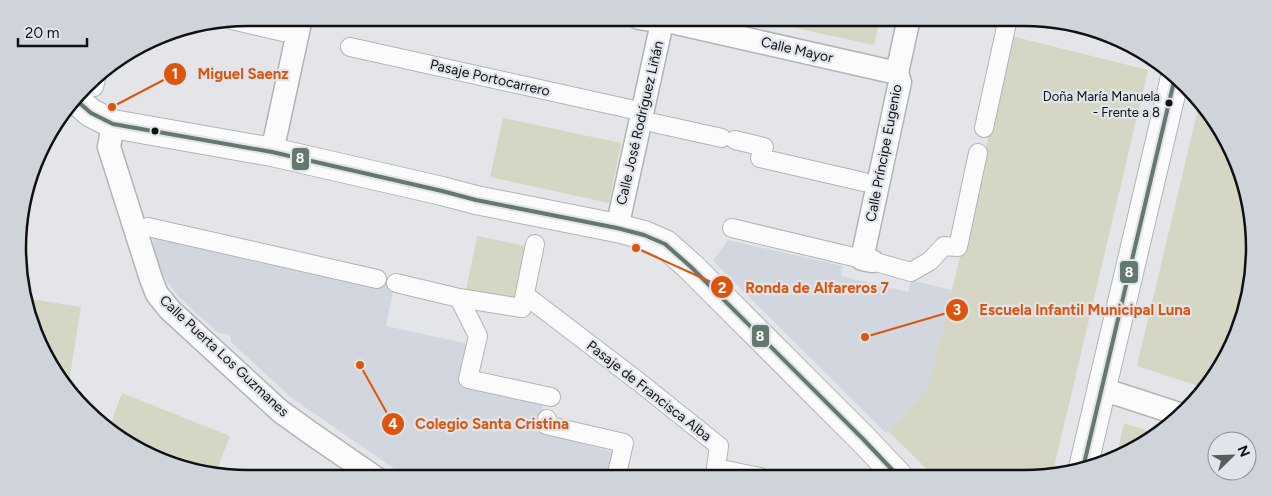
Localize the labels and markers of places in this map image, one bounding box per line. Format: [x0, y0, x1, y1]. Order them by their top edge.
callout: Miguel Saenz [163, 59, 299, 89]
place label: Doña María Manuela - Frente a 8 [1043, 89, 1160, 120]
marker: Doña María Manuela - Frente a 8 [1164, 98, 1174, 108]
unlabelled marker [150, 126, 160, 136]
callout: Ronda de Alfareros 7 [710, 272, 898, 302]
callout: Escuela Infantil Municipal Luna [945, 295, 1201, 325]
callout: Colegio Santa Cristina [380, 409, 579, 439]

